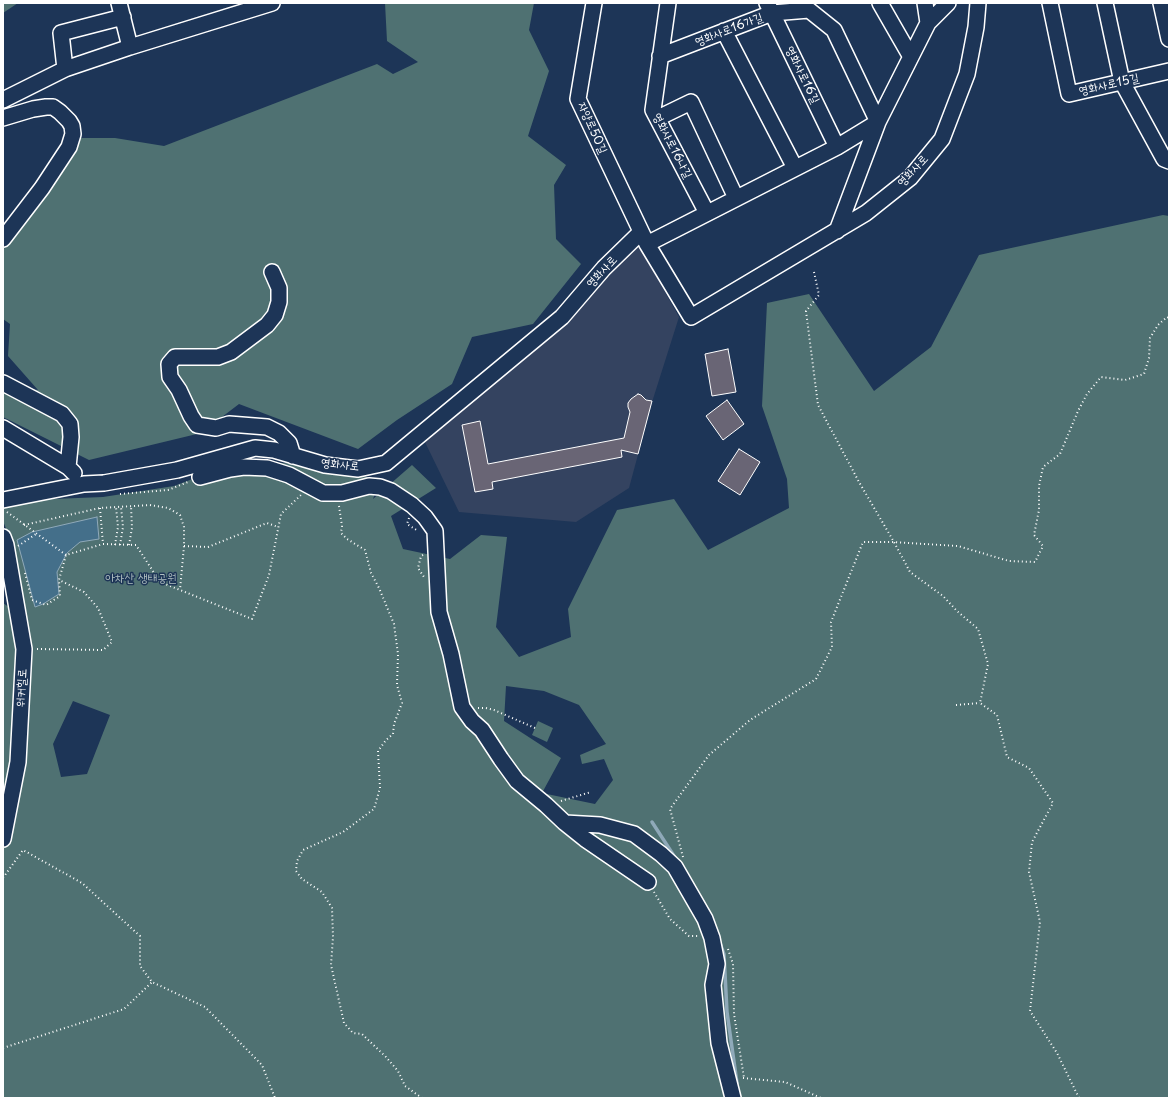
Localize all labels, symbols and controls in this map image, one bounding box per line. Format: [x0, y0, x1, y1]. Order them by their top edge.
street label: 영화사로16가길 [693, 10, 765, 50]
street label: 영화사로16길 [782, 44, 822, 106]
street label: 영화사로15길 [1077, 71, 1141, 99]
street label: 자양로50길 [574, 100, 610, 156]
street label: 영화사로16나길 [649, 111, 695, 181]
street label: 영화사로 [895, 152, 931, 190]
street label: 영화사로 [584, 253, 620, 291]
street label: 영화사로 [320, 456, 360, 474]
park label: 아차산 생태공원 [105, 572, 177, 586]
street label: 워커힐로 [14, 668, 30, 708]

